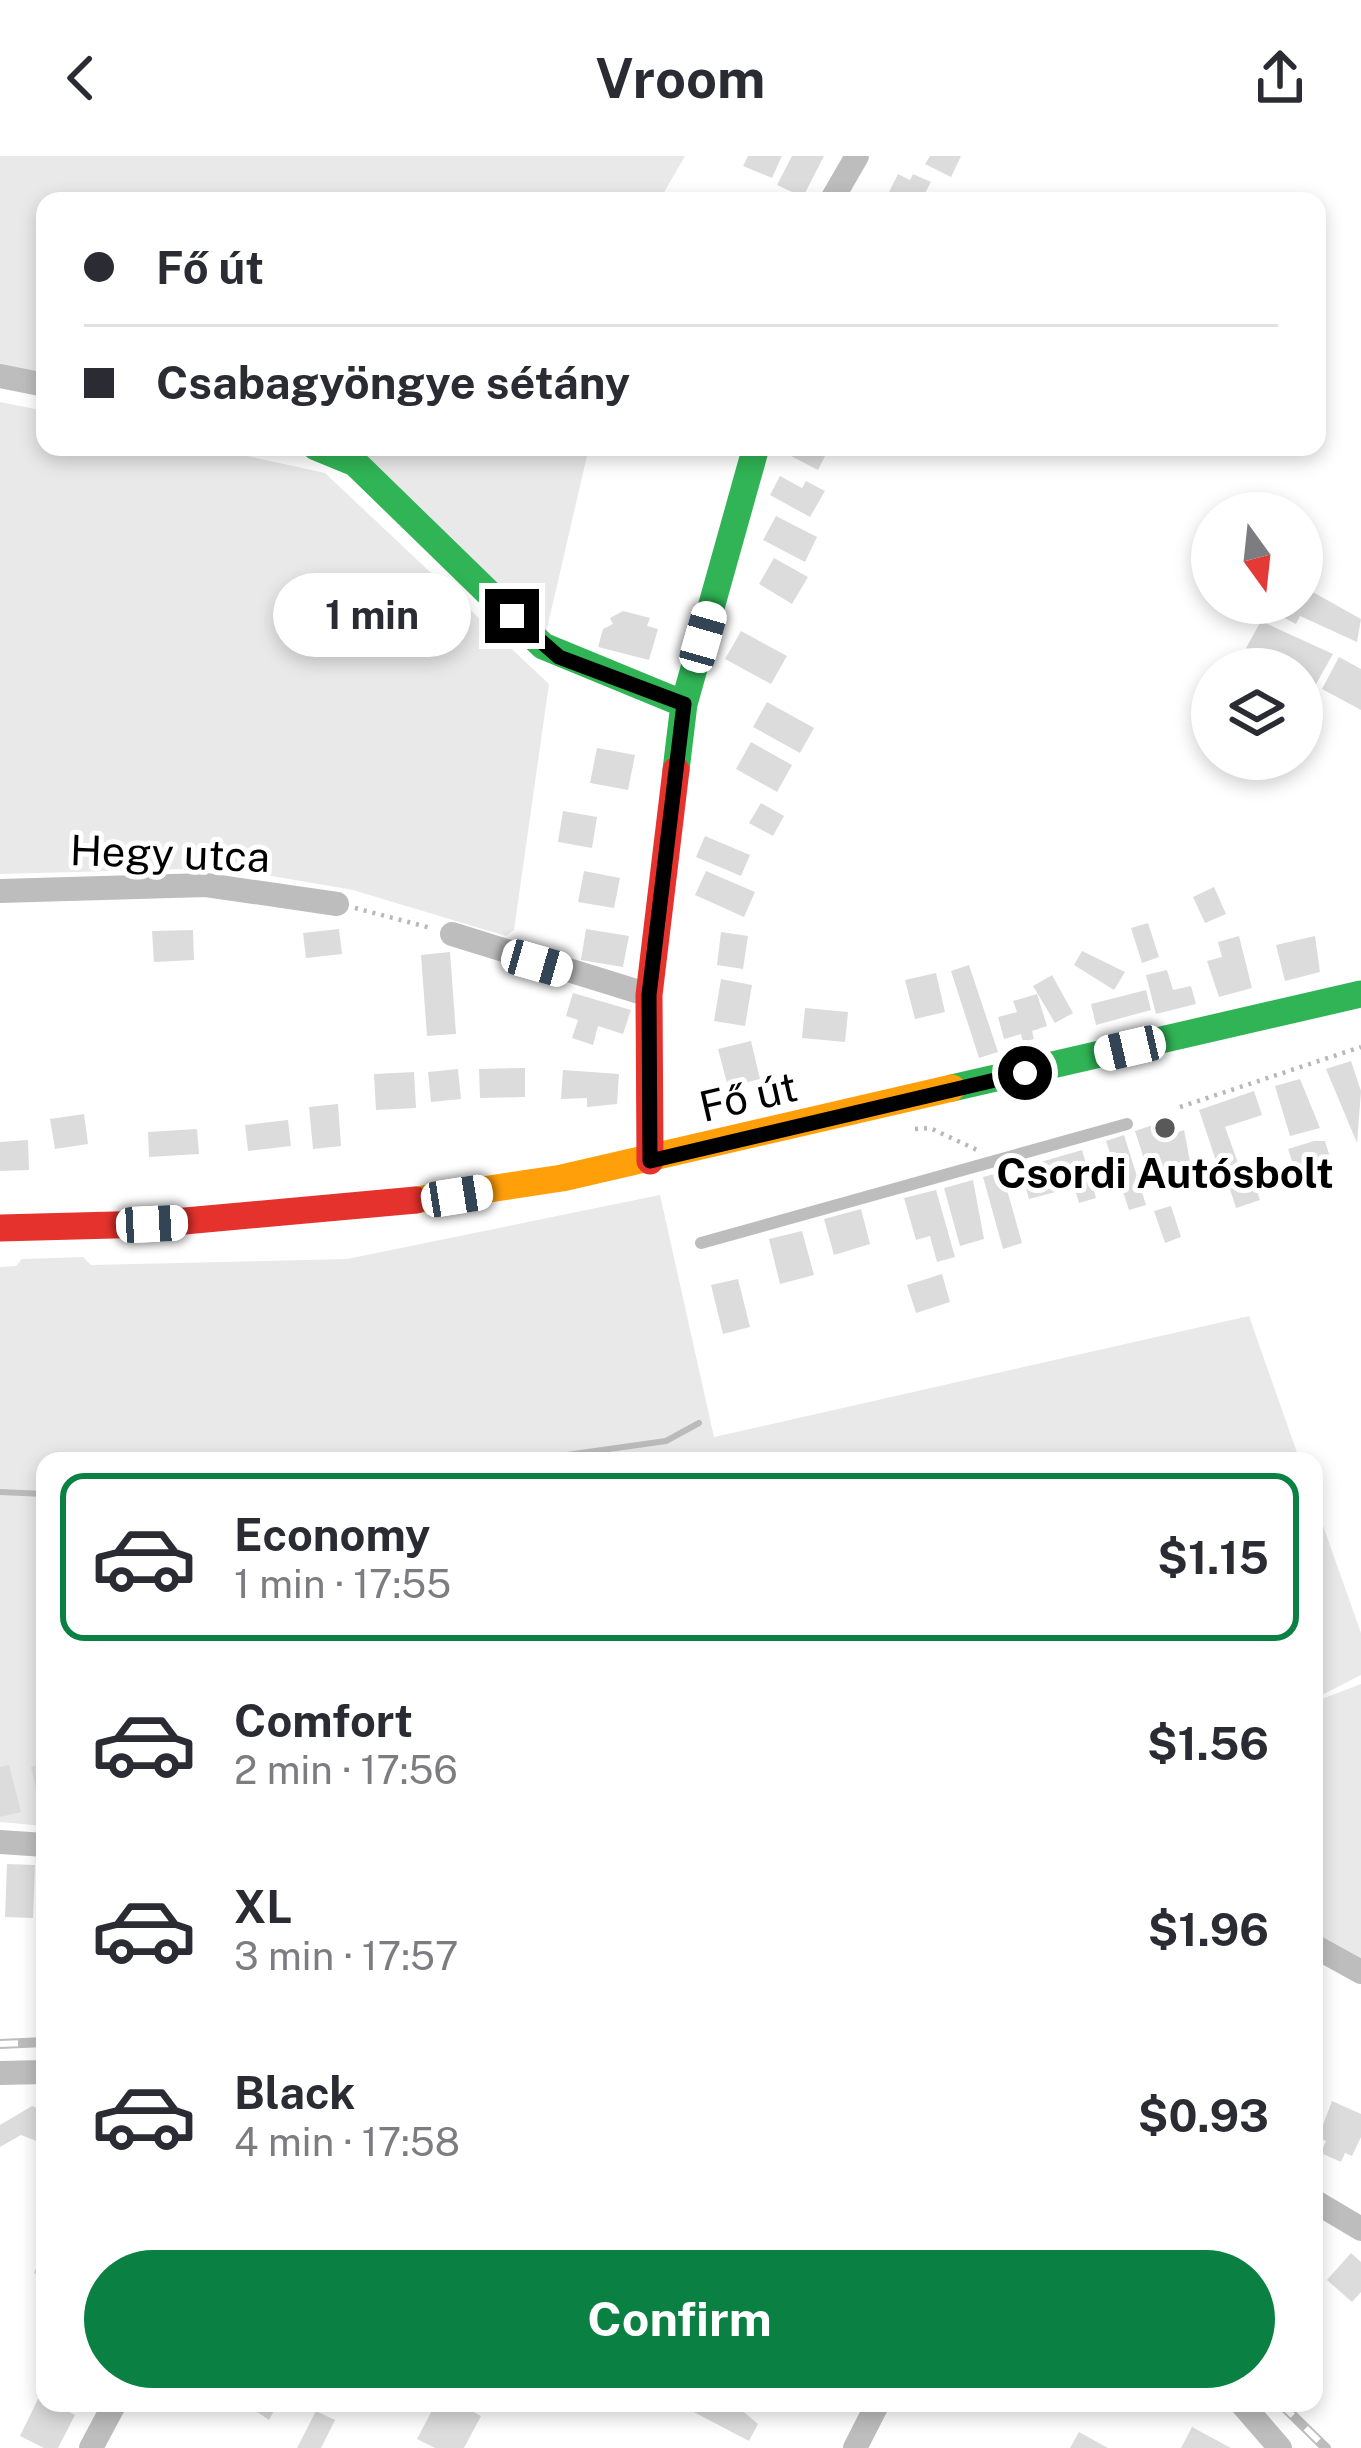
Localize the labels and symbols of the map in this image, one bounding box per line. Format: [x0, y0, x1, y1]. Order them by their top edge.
north arrow [1191, 492, 1323, 624]
callout: 1 min [272, 574, 470, 658]
route end [485, 589, 539, 643]
car [676, 597, 730, 677]
street label: Hegy utca [69, 825, 271, 881]
car [497, 936, 577, 990]
car [1091, 1022, 1169, 1074]
route start [998, 1046, 1052, 1100]
street label: Fő út [694, 1061, 802, 1131]
marker: Csordi Autósbolt [1152, 1115, 1178, 1141]
place label: Csordi Autósbolt [996, 1148, 1334, 1197]
car [419, 1173, 495, 1219]
car [115, 1204, 189, 1244]

